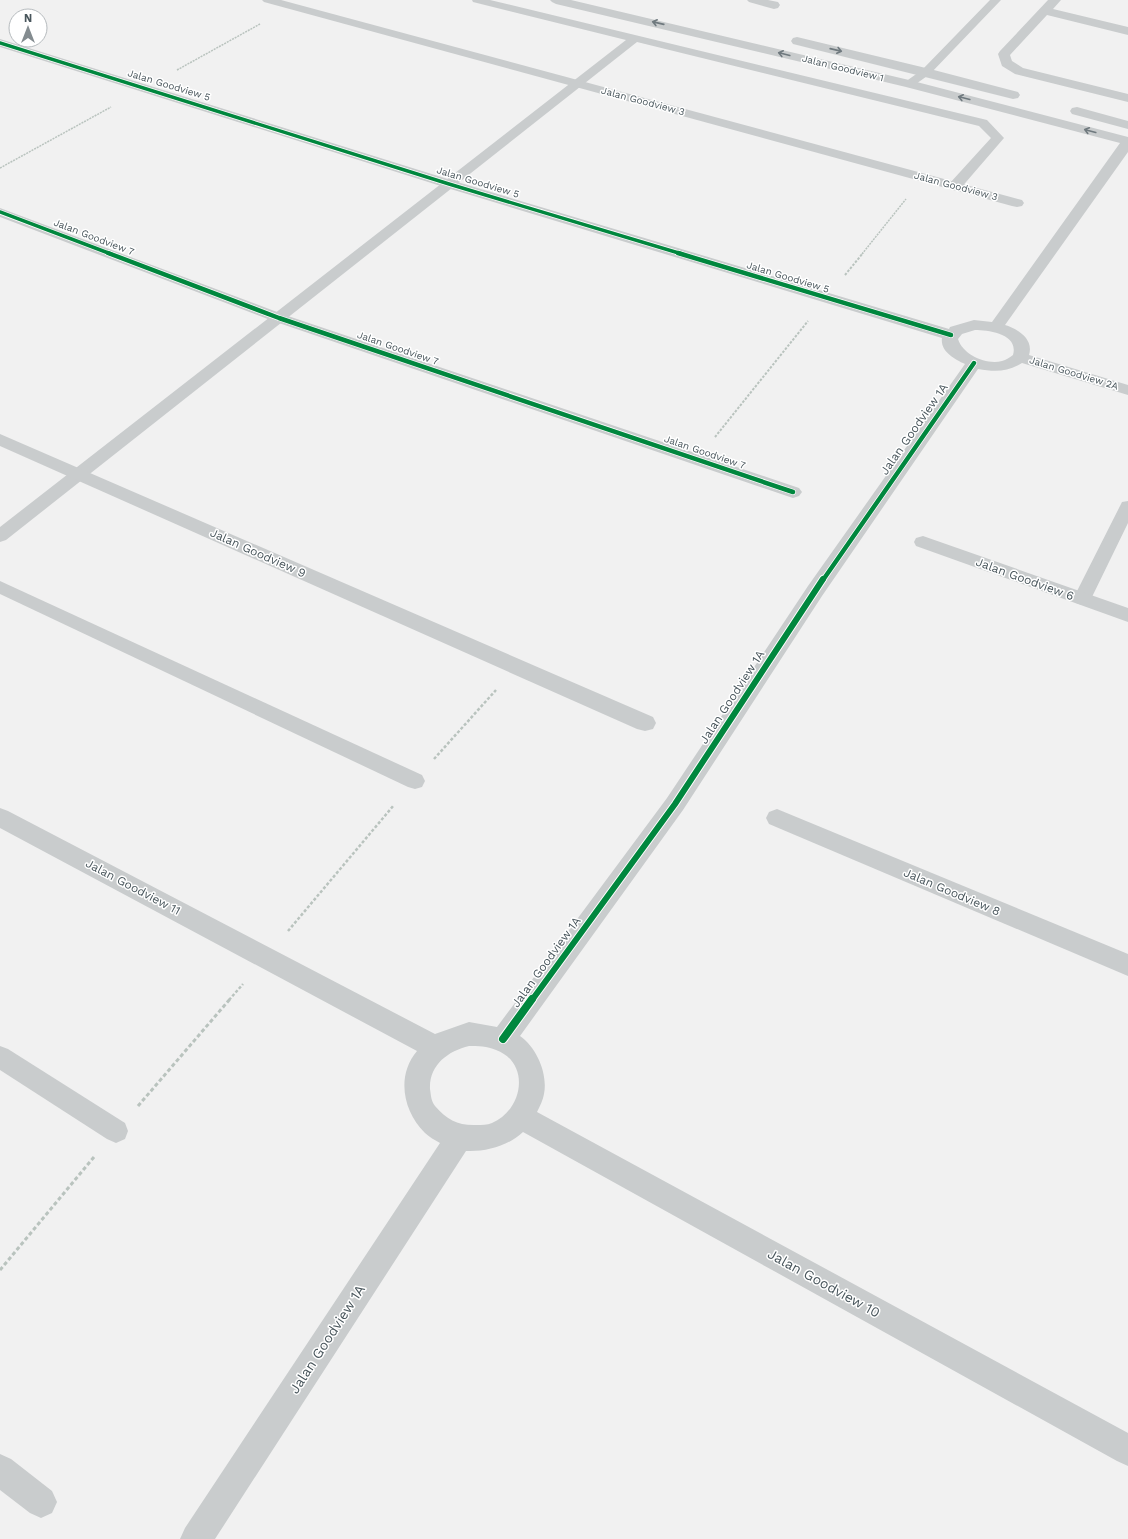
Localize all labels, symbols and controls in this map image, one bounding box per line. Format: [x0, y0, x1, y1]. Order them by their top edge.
north arrow [8, 8, 48, 48]
text: N [24, 12, 32, 25]
one-way arrow [651, 19, 664, 27]
one-way arrow [829, 47, 842, 55]
one-way arrow [778, 49, 791, 57]
street label: Jalan Goodview 1 [801, 53, 885, 83]
street label: Jalan Goodview 5 [126, 67, 212, 103]
street label: Jalan Goodview 3 [600, 85, 686, 117]
one-way arrow [958, 94, 971, 101]
one-way arrow [1084, 126, 1097, 134]
street label: Jalan Goodview 5 [435, 164, 521, 200]
street label: Jalan Goodview 3 [913, 170, 999, 202]
street label: Jalan Goodview 7 [52, 217, 136, 258]
street label: Jalan Goodview 5 [745, 259, 831, 295]
street label: Jalan Goodview 7 [356, 329, 440, 367]
street label: Jalan Goodview 2A [1028, 354, 1120, 392]
street label: Jalan Goodview 1A [877, 381, 951, 477]
street label: Jalan Goodview 7 [663, 433, 747, 471]
street label: Jalan Goodview 9 [208, 526, 308, 580]
street label: Jalan Goodview 6 [974, 555, 1076, 603]
street label: Jalan Goodview 1A [697, 648, 767, 746]
street label: Jalan Goodview 11 [83, 856, 183, 918]
street label: Jalan Goodview 8 [902, 865, 1002, 919]
street label: Jalan Goodview 1A [508, 914, 584, 1010]
street label: Jalan Goodview 10 [765, 1245, 883, 1321]
street label: Jalan Goodview 1A [286, 1282, 368, 1396]

